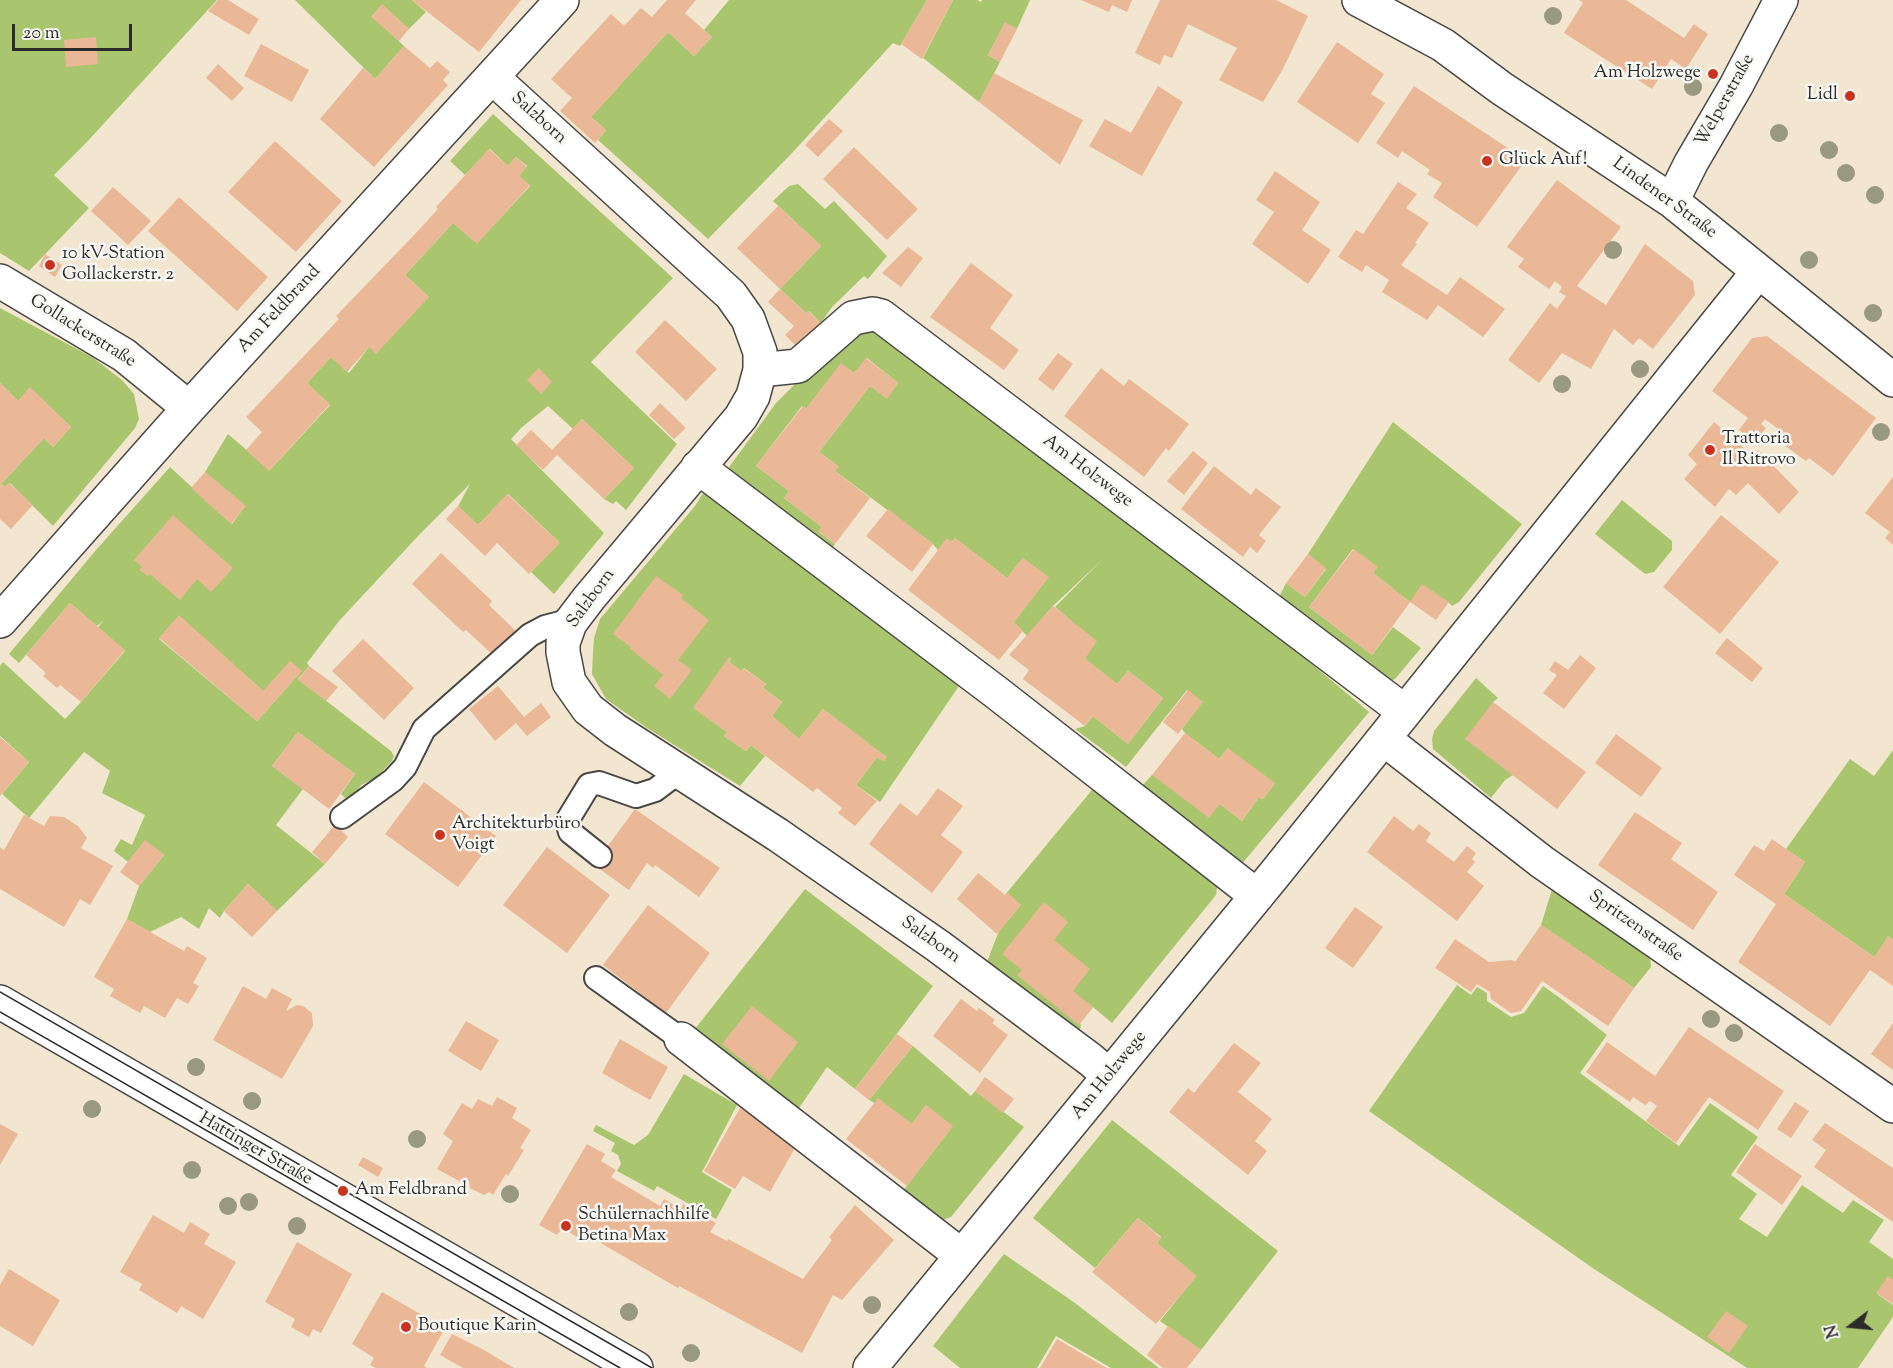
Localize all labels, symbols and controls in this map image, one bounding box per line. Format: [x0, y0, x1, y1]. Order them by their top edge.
scale bar [15, 12, 135, 50]
text: 20 m [23, 21, 60, 47]
street label: Welperstraße [1692, 51, 1760, 151]
place label: Am Holzwege [1593, 63, 1701, 85]
marker: Am Holzwege [1706, 67, 1720, 81]
place label: Lidl [1807, 85, 1838, 107]
street label: Salzborn [506, 88, 570, 150]
marker: Lidl [1843, 89, 1857, 103]
place label: Glück Auf! [1499, 150, 1587, 172]
marker: Glück Auf! [1480, 154, 1494, 168]
street label: Lindener Straße [1607, 154, 1721, 244]
place label: 10 kV-Station Gollackerstr. 2 [62, 244, 174, 286]
marker: 10 kV-Station Gollackerstr. 2 [43, 258, 57, 272]
street label: Am Feldbrand [234, 262, 326, 358]
street label: Gollackerstraße [25, 291, 139, 373]
place label: Trattoria Il Ritrovo [1722, 429, 1796, 472]
street label: Am Holzwege [1038, 431, 1136, 513]
marker: Trattoria Il Ritrovo [1703, 443, 1717, 457]
street label: Salzborn [563, 565, 621, 633]
place label: Architekturbüro Voigt [452, 814, 581, 856]
marker: Architekturbüro Voigt [433, 828, 447, 842]
street label: Spritzenstraße [1583, 886, 1687, 968]
street label: Salzborn [896, 913, 964, 969]
street label: Am Holzwege [1068, 1027, 1152, 1125]
street label: Hattinger Straße [194, 1109, 316, 1191]
place label: Am Feldbrand [355, 1180, 467, 1202]
marker: Am Feldbrand [336, 1184, 350, 1198]
place label: Schülernachhilfe Betina Max [578, 1205, 710, 1248]
marker: Schülernachhilfe Betina Max [559, 1219, 573, 1233]
north arrow [1821, 1296, 1881, 1356]
place label: Boutique Karin [418, 1316, 537, 1338]
marker: Boutique Karin [399, 1320, 413, 1334]
text: N [1820, 1322, 1846, 1340]

